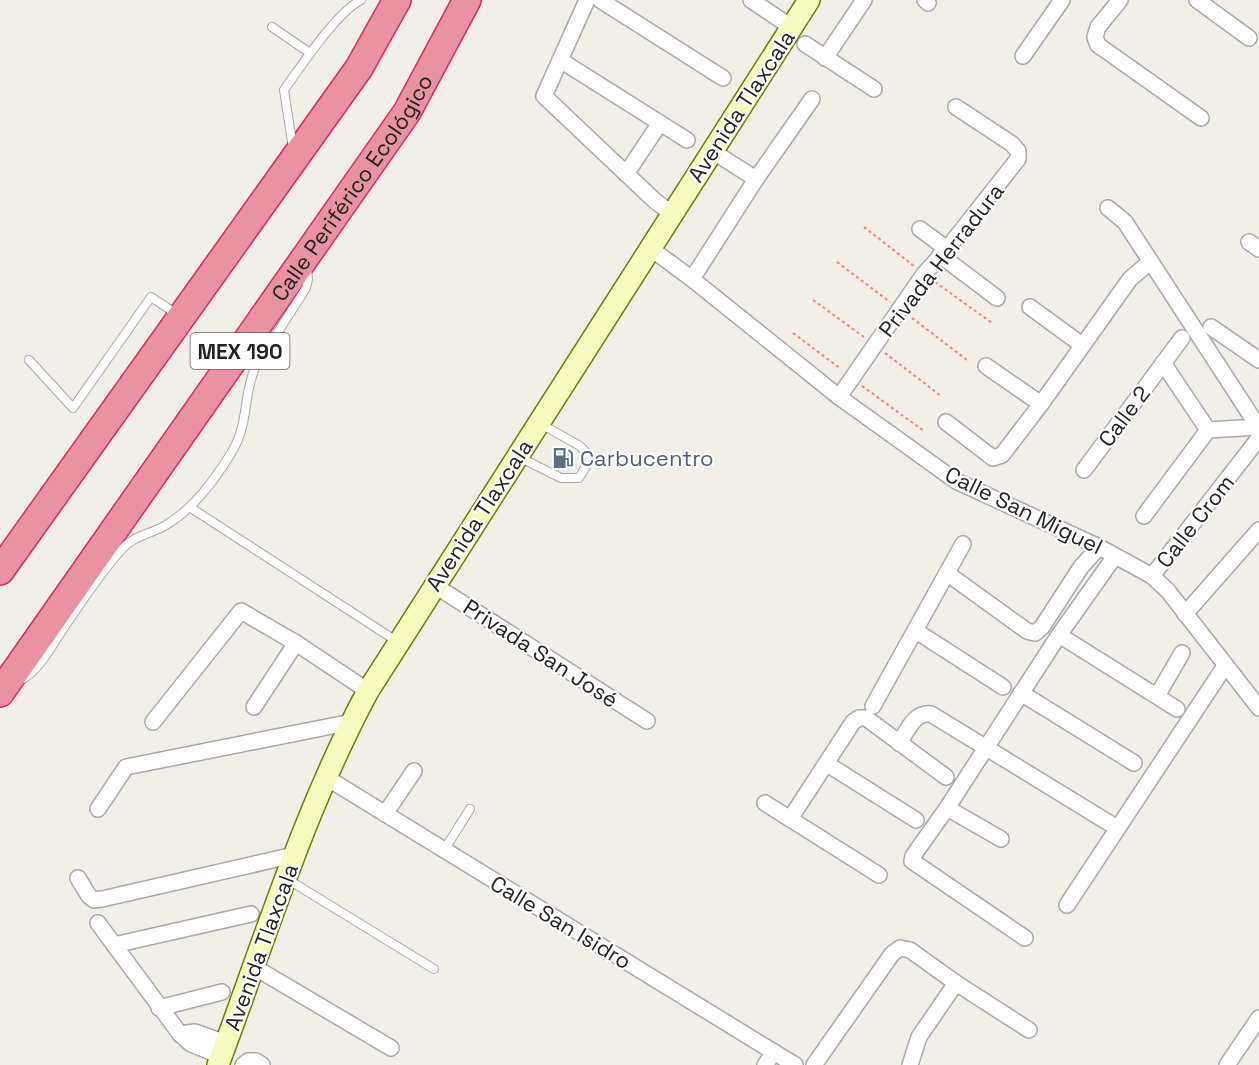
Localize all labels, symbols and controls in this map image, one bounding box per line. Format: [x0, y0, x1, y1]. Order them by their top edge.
street label: Avenida Tlaxcala [681, 24, 801, 187]
street label: Calle Periférico Ecológico [265, 69, 439, 307]
street label: Privada Herradura [872, 177, 1010, 342]
road number: MEX 190 [190, 333, 290, 369]
street label: Calle 2 [1092, 380, 1156, 452]
street label: Avenida Tlaxcala [419, 433, 539, 596]
place label: Carbucentro [580, 444, 714, 472]
fuel station icon: Carbucentro [551, 446, 575, 470]
street label: Calle San Miguel [941, 460, 1107, 560]
street label: Calle Crom [1150, 469, 1240, 573]
street label: Privada San José [458, 592, 624, 714]
street label: Avenida Tlaxcala [218, 859, 304, 1034]
street label: Calle San Isidro [485, 869, 637, 975]

